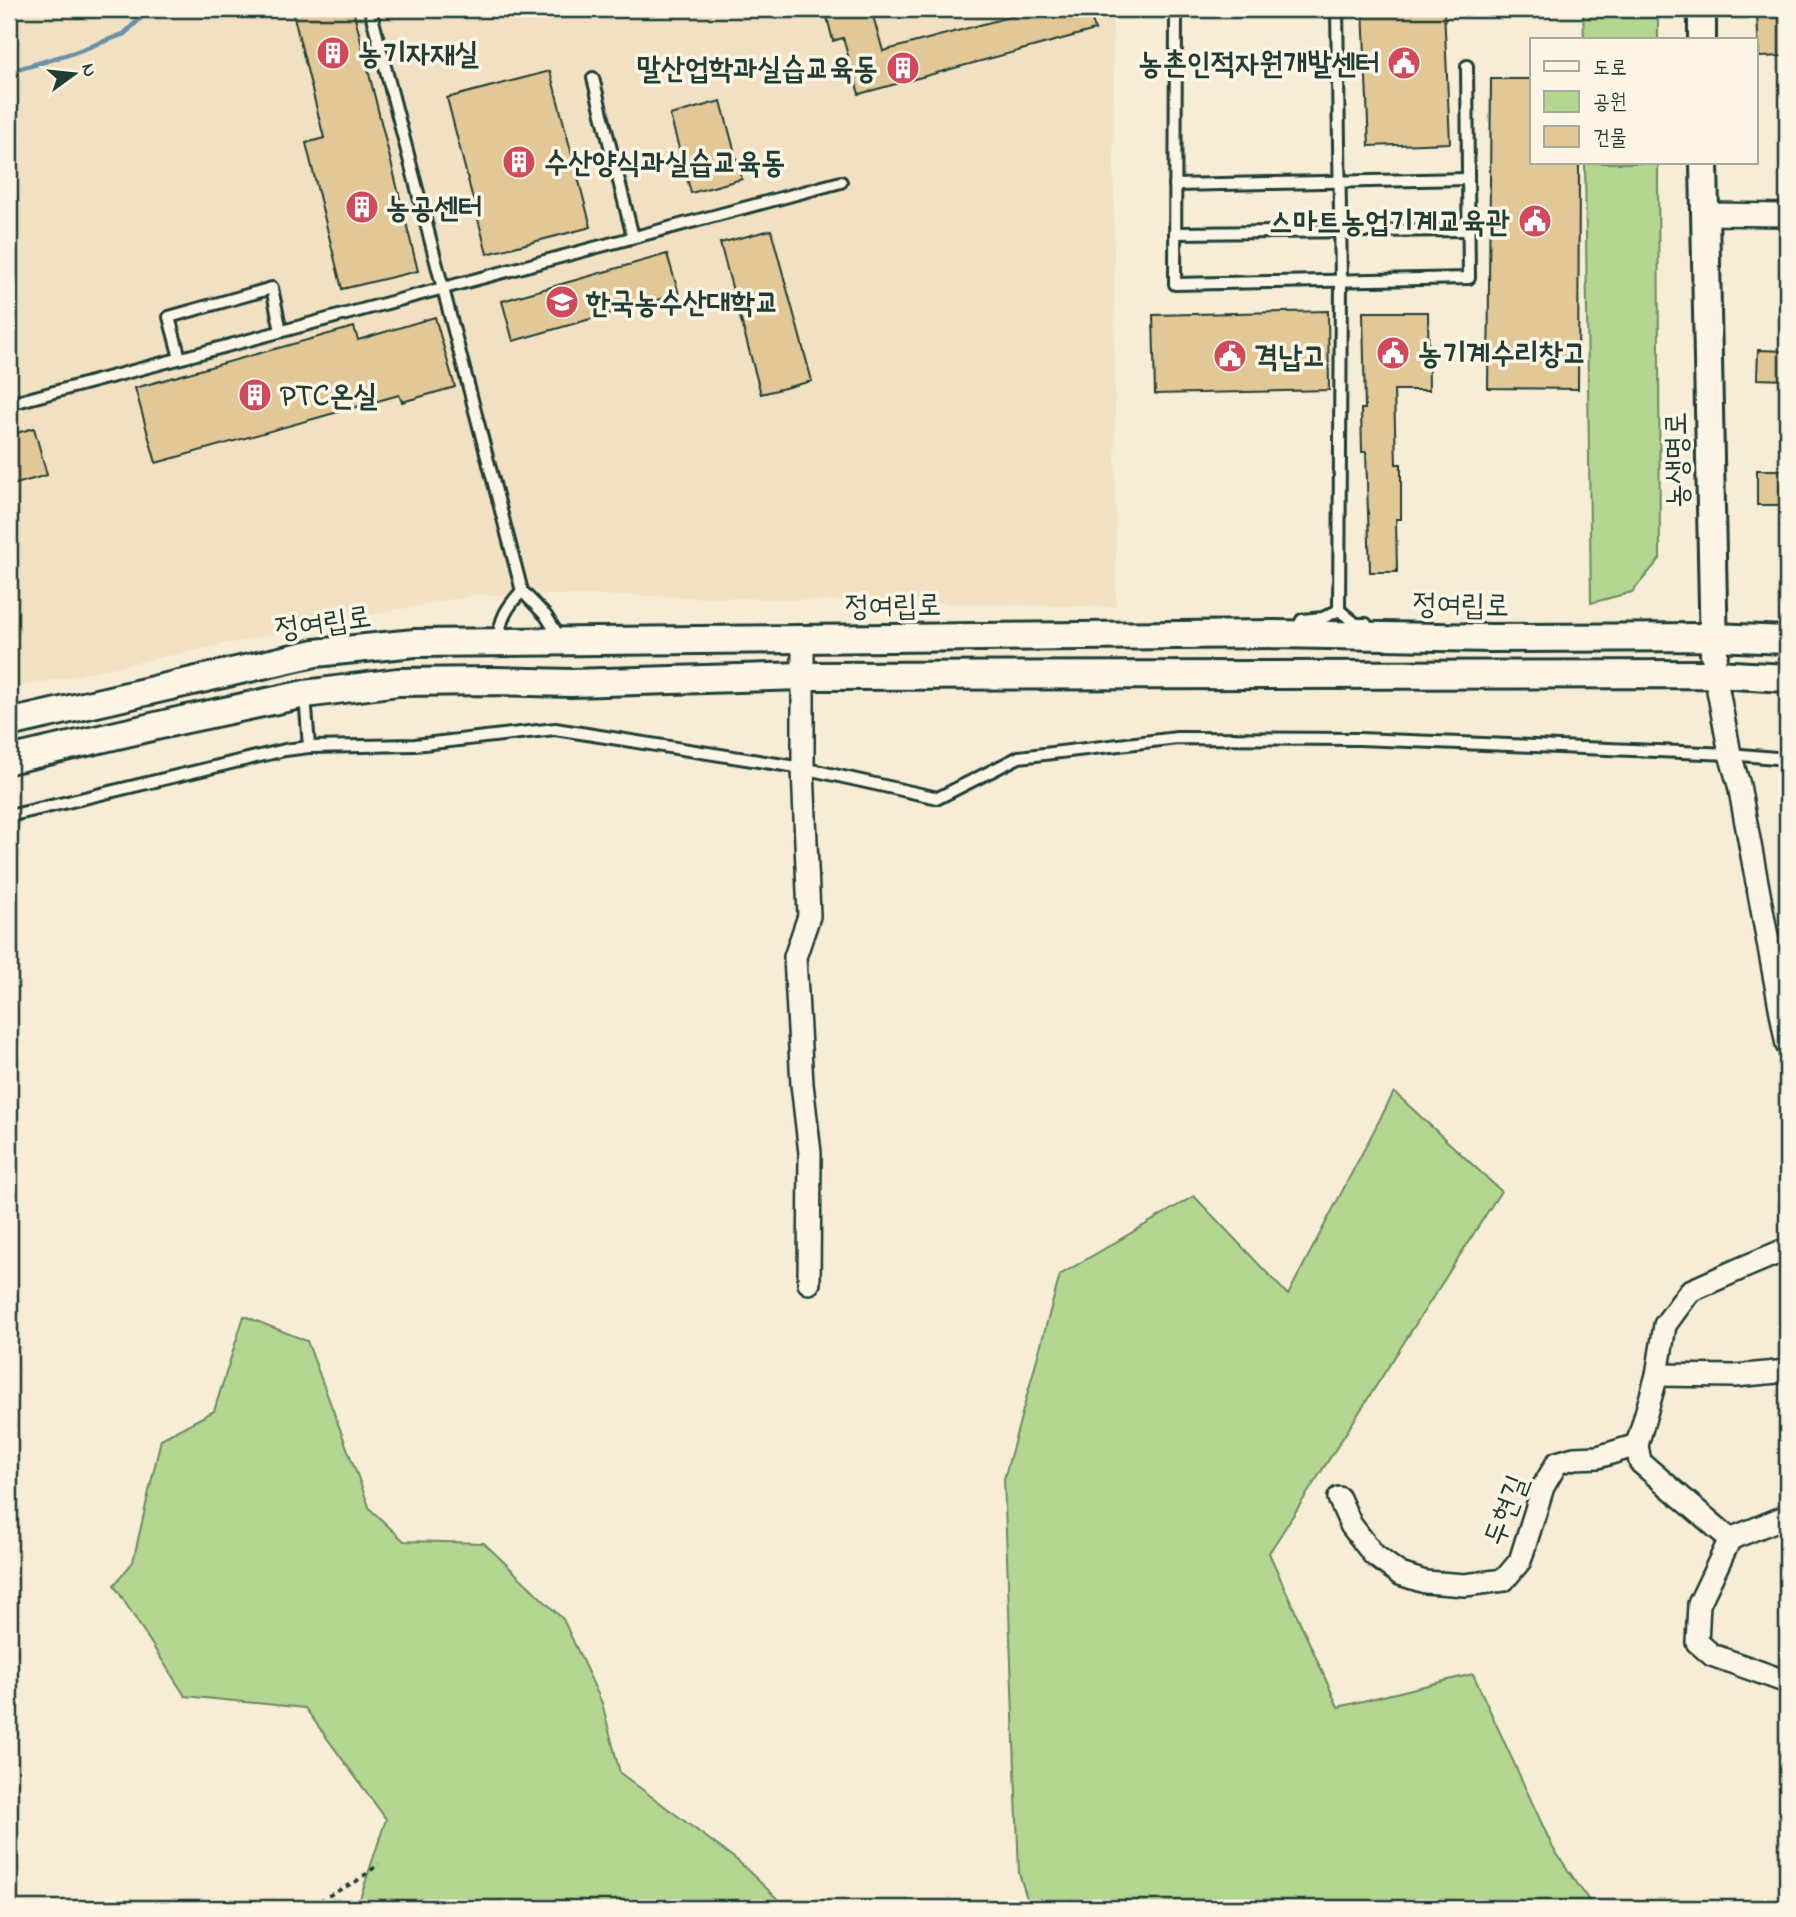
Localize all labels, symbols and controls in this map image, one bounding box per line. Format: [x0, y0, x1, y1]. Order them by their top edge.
building icon: 농기자재실 [314, 34, 352, 72]
place label: 농기자재실 [358, 34, 479, 78]
north arrow [38, 38, 108, 108]
legend [1530, 38, 1758, 164]
place label: 농촌인적자원개발센터 [1139, 44, 1380, 88]
public building icon: 농촌인적자원개발센터 [1385, 44, 1423, 82]
place label: 말산업학과실습교육동 [637, 49, 878, 93]
building icon: 말산업학과실습교육동 [884, 49, 922, 87]
text: 도로 [1593, 54, 1627, 84]
text: N [73, 61, 103, 80]
text: 공원 [1593, 88, 1627, 118]
text: 건물 [1593, 124, 1627, 154]
building icon: 수산양식과실습교육동 [500, 143, 538, 181]
place label: 수산양식과실습교육동 [544, 143, 785, 187]
building icon: 농공센터 [343, 188, 381, 226]
place label: 농공센터 [386, 188, 483, 232]
place label: 스마트농업기계교육관 [1269, 202, 1510, 246]
public building icon: 스마트농업기계교육관 [1516, 202, 1554, 240]
school or university icon: 한국농수산대학교 [543, 283, 581, 321]
place label: 한국농수산대학교 [585, 283, 779, 327]
public building icon: 농기계수리창고 [1374, 334, 1412, 372]
place label: 농기계수리창고 [1418, 334, 1587, 378]
public building icon: 격납고 [1211, 337, 1249, 375]
place label: 격납고 [1254, 337, 1326, 381]
building icon: PTC온실 [236, 376, 274, 414]
place label: PTC온실 [280, 376, 378, 420]
street label: 농생명로 [1656, 411, 1702, 509]
street label: 정여립로 [1412, 584, 1510, 630]
street label: 정여립로 [844, 585, 942, 631]
street label: 정여립로 [273, 596, 374, 653]
street label: 두현길 [1474, 1469, 1541, 1553]

